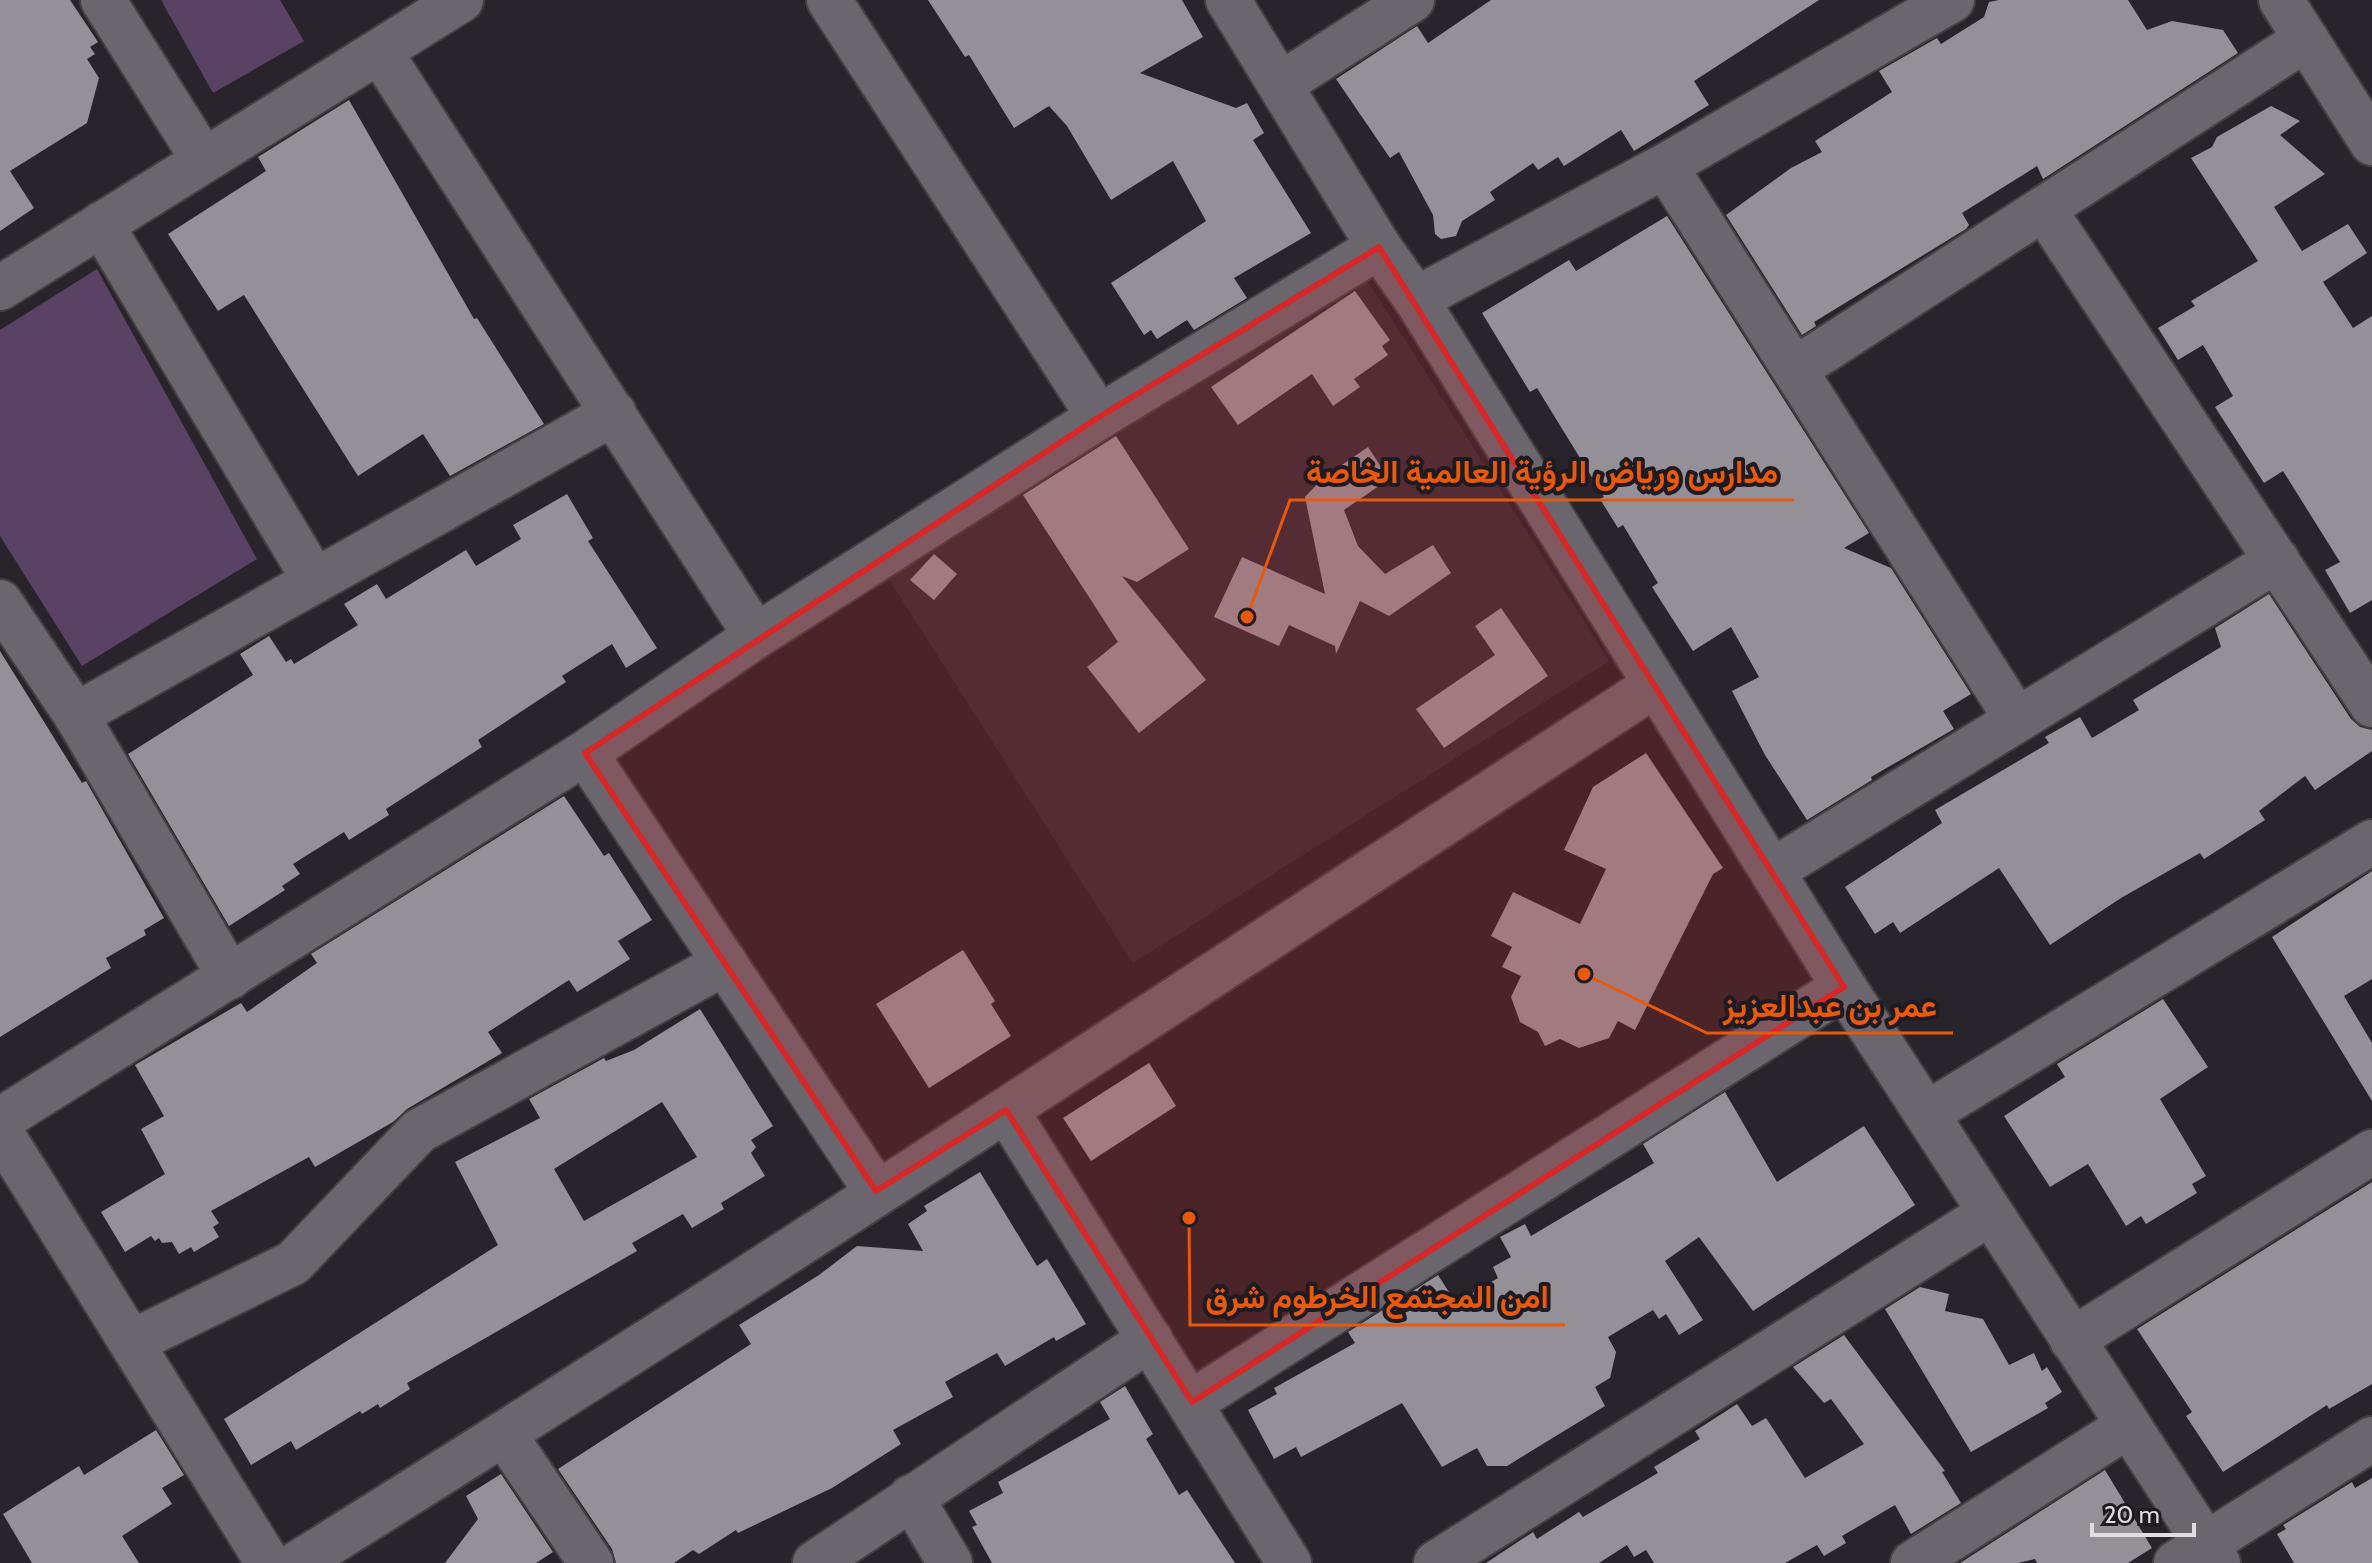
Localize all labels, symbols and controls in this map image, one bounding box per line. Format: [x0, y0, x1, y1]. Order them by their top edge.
callout: مدارس ورياض الرؤية العالمية الخاصة [1290, 444, 1794, 500]
text: مدارس ورياض الرؤية العالمية الخاصة [1306, 452, 1778, 492]
callout: عمر بن عبدالعزيز [1707, 977, 1953, 1033]
text: عمر بن عبدالعزيز [1722, 986, 1937, 1026]
callout: امن المجتمع الخرطوم شرق [1190, 1269, 1565, 1325]
text: امن المجتمع الخرطوم شرق [1205, 1277, 1549, 1319]
scale bar [2092, 1487, 2194, 1537]
text: 20 m [2104, 1500, 2160, 1529]

